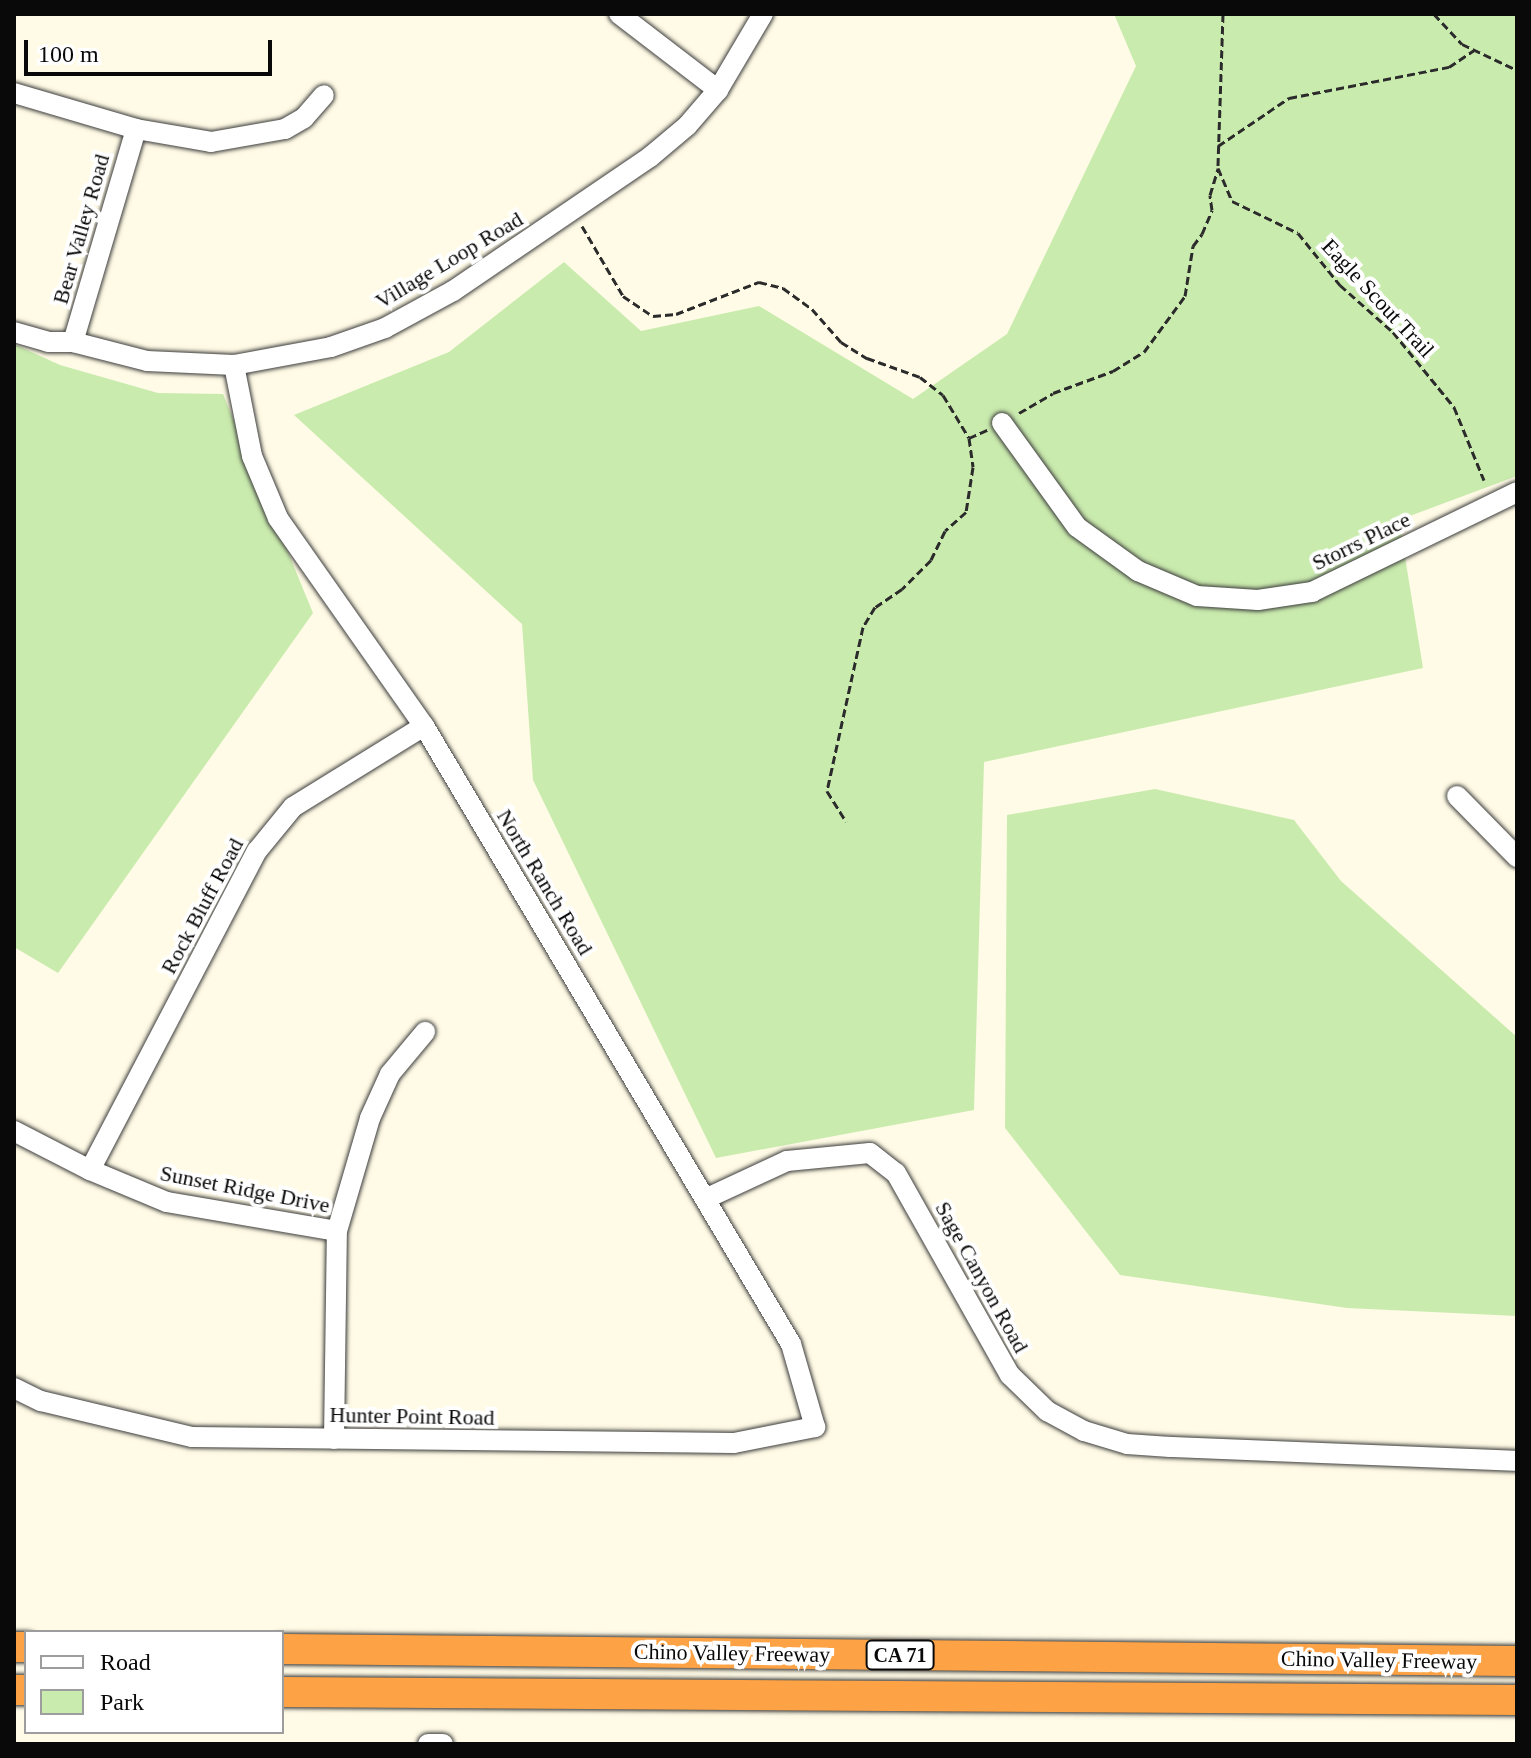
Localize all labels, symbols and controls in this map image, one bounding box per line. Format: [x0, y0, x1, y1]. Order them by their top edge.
scale bar [28, 24, 276, 74]
text: 100 m [38, 41, 99, 67]
street label: Bear Valley Road [47, 151, 115, 307]
street label: Village Loop Road [370, 206, 528, 314]
street label: Eagle Scout Trail [1316, 233, 1440, 363]
street label: Storrs Place [1308, 506, 1414, 576]
street label: North Ranch Road [491, 804, 599, 960]
street label: Rock Bluff Road [155, 834, 249, 978]
street label: Sunset Ridge Drive [158, 1160, 332, 1218]
street label: Sage Canyon Road [930, 1197, 1034, 1357]
street label: Hunter Point Road [329, 1401, 495, 1431]
legend [24, 1630, 284, 1734]
street label: Chino Valley Freeway [633, 1638, 831, 1668]
road number: CA 71 [864, 1639, 936, 1671]
street label: Chino Valley Freeway [1280, 1645, 1478, 1675]
text: Road [100, 1649, 151, 1675]
text: Park [100, 1689, 144, 1715]

